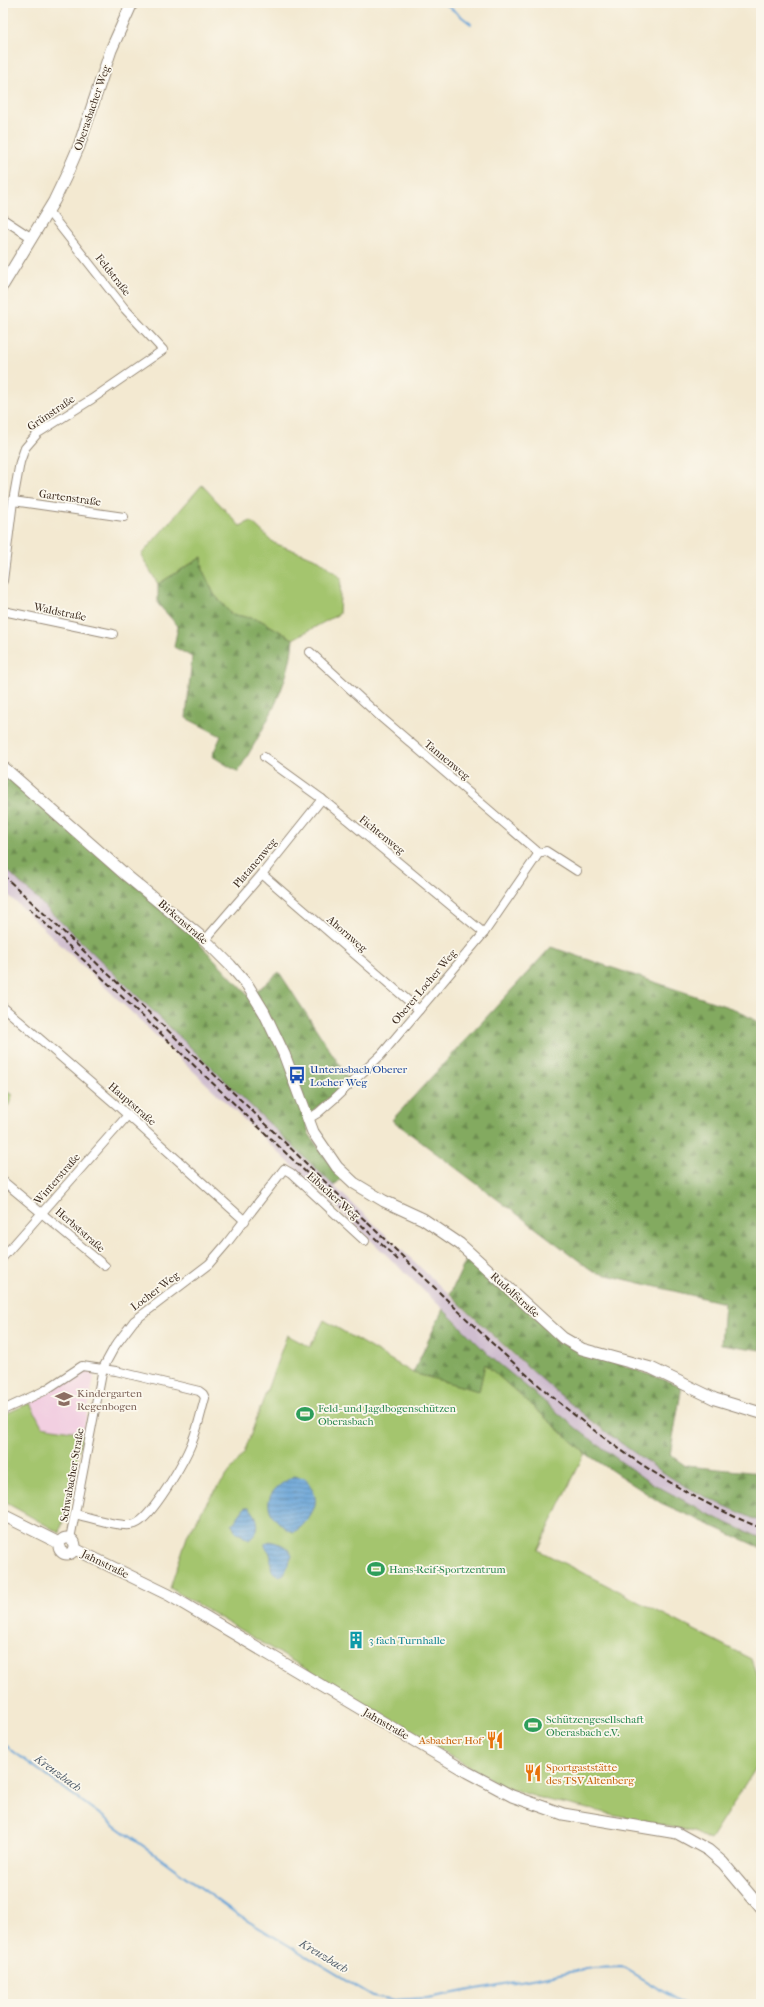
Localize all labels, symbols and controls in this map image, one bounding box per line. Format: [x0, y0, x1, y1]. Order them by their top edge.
street label: Oberasbacher Weg [71, 64, 113, 152]
street label: Feldstraße [93, 252, 134, 299]
street label: Grünstraße [25, 392, 78, 434]
street label: Gartenstraße [38, 487, 102, 509]
street label: Waldstraße [32, 600, 88, 624]
street label: Tannenweg [422, 737, 472, 783]
street label: Fichtenweg [357, 813, 407, 857]
street label: Platanenweg [230, 835, 280, 891]
street label: Birkenstraße [156, 897, 211, 947]
street label: Ahornweg [324, 912, 370, 955]
street label: Oberer Locher Weg [389, 947, 459, 1027]
place label: Unterasbach/Oberer Locher Weg [310, 1063, 408, 1089]
bus stop icon: Unterasbach/Oberer Locher Weg [287, 1065, 307, 1085]
street label: Hauptstraße [105, 1080, 159, 1129]
street label: Winterstraße [31, 1150, 83, 1208]
street label: Eibacher Weg [304, 1169, 362, 1223]
street label: Herbststraße [52, 1205, 108, 1255]
street label: Locher Weg [128, 1269, 182, 1313]
street label: Rudolfstraße [488, 1270, 543, 1321]
place label: Kindergarten Regenbogen [77, 1387, 143, 1413]
school or university icon: Kindergarten Regenbogen [54, 1389, 74, 1409]
place label: Feld- und Jagdbogenschützen Oberasbach [318, 1402, 456, 1428]
sports icon: Feld- und Jagdbogenschützen Oberasbach [295, 1404, 315, 1424]
street label: Schwabacher Straße [57, 1427, 87, 1523]
street label: Jahnstraße [78, 1547, 131, 1581]
sports icon: Hans-Reif-Sportzentrum [366, 1559, 386, 1579]
place label: Hans-Reif-Sportzentrum [389, 1563, 506, 1576]
building icon: 3 fach Turnhalle [346, 1630, 366, 1650]
place label: 3 fach Turnhalle [369, 1634, 446, 1647]
street label: Jahnstraße [360, 1705, 412, 1743]
place label: Schützengesellschaft Oberasbach e.V. [546, 1713, 644, 1739]
sports icon: Schützengesellschaft Oberasbach e.V. [523, 1715, 543, 1735]
restaurant icon: Asbacher Hof [485, 1730, 505, 1750]
place label: Asbacher Hof [418, 1734, 484, 1747]
water label: Kreuzbach [31, 1751, 84, 1795]
place label: Sportgaststätte des TSV Altenberg [546, 1761, 634, 1787]
restaurant icon: Sportgaststätte des TSV Altenberg [523, 1763, 543, 1783]
water label: Kreuzbach [296, 1935, 351, 1976]

